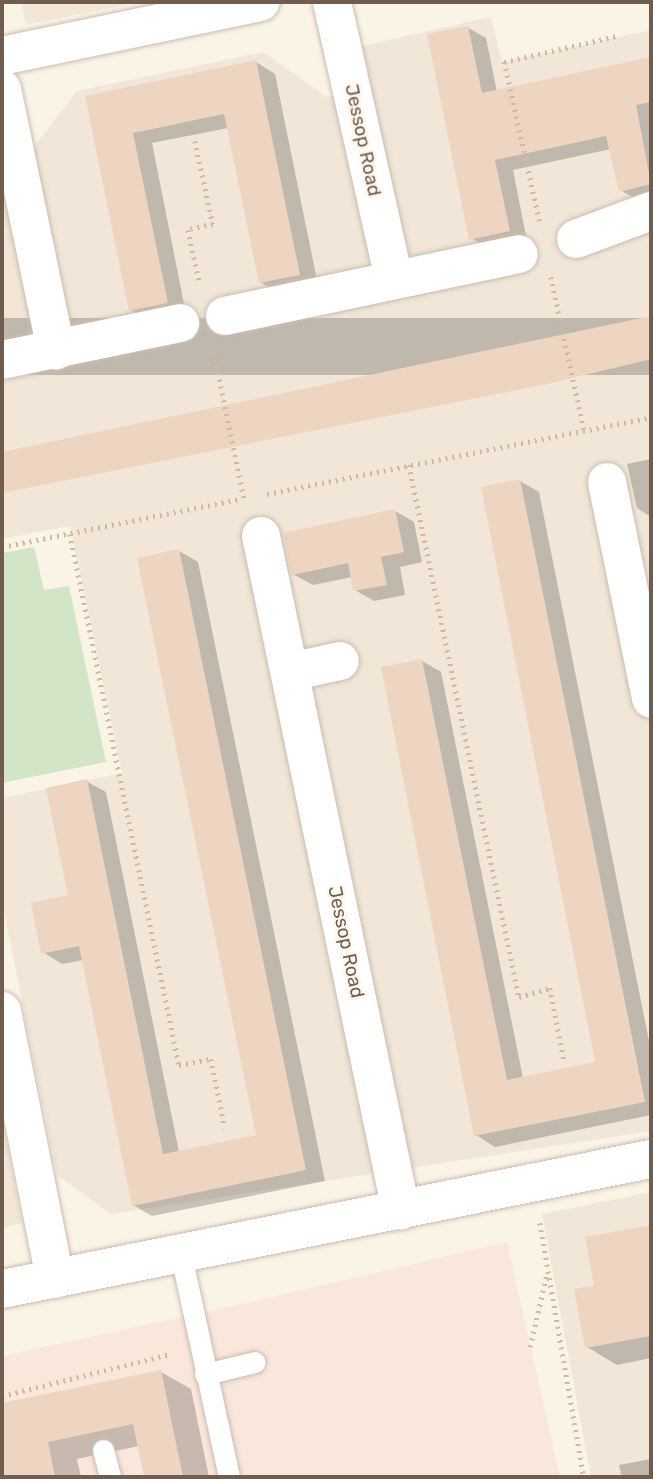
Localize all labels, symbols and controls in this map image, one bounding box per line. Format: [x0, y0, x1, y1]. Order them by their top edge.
street label: Jessop Road [340, 82, 386, 198]
street label: Jessop Road [323, 884, 369, 1000]

